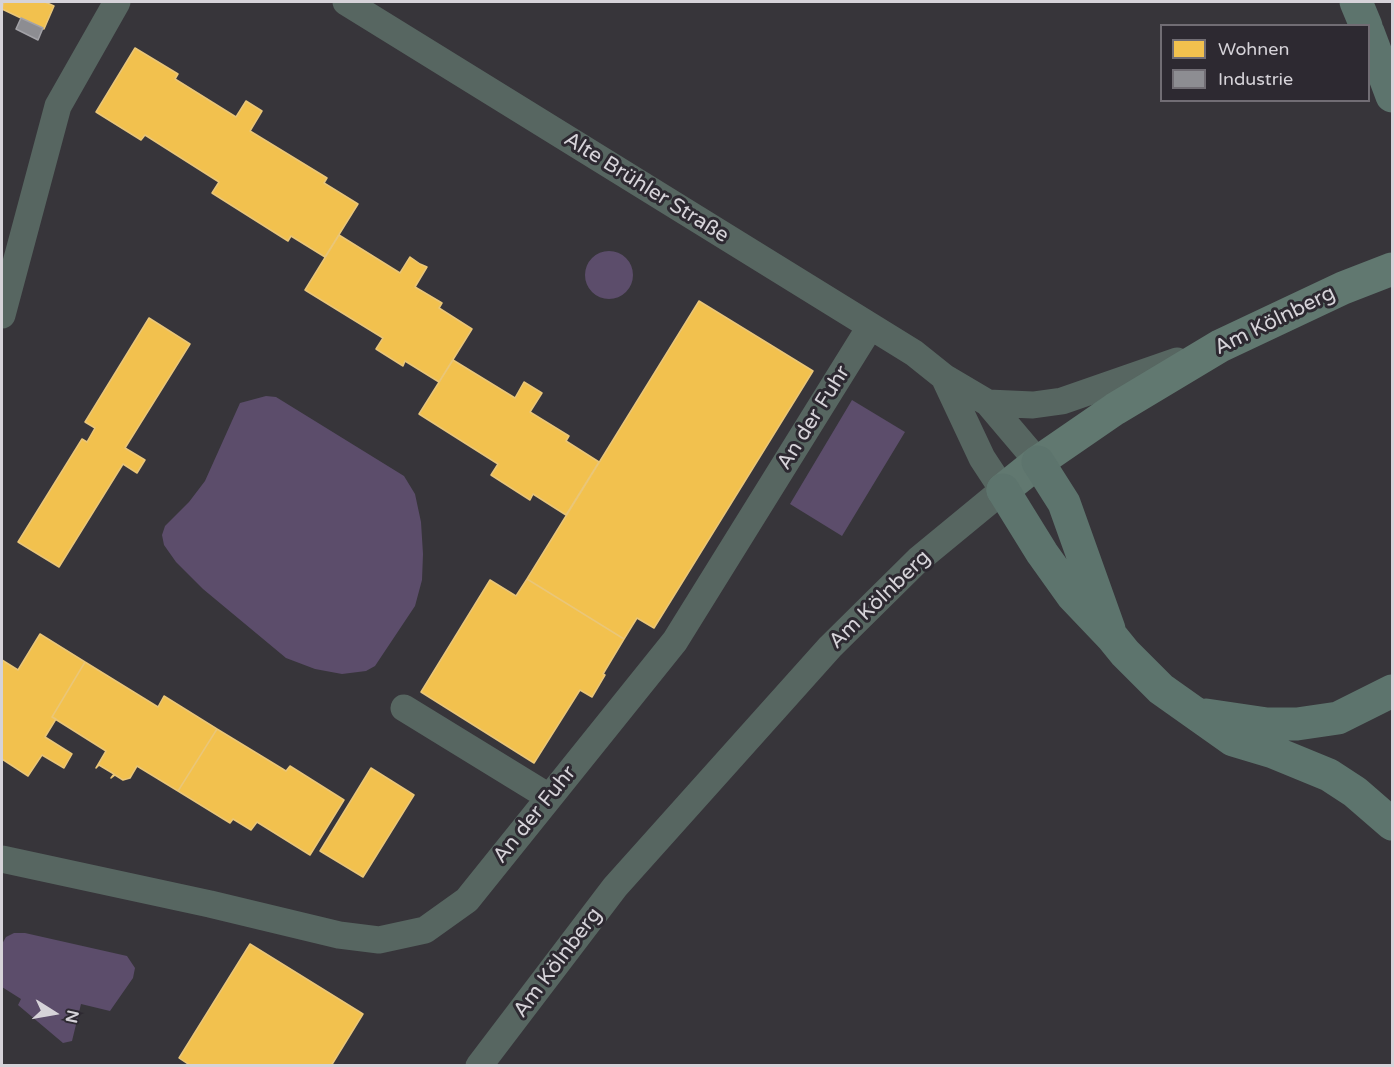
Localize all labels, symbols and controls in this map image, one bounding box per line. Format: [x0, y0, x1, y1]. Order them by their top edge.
legend [1160, 24, 1370, 102]
text: Wohnen [1218, 38, 1289, 60]
text: Industrie [1218, 68, 1293, 90]
street label: Alte Brühler Straße [559, 127, 733, 249]
street label: Am Kölnberg [1210, 281, 1340, 361]
street label: An der Fuhr [772, 361, 856, 475]
street label: Am Kölnberg [824, 545, 936, 655]
street label: An der Fuhr [488, 761, 582, 869]
street label: Am Kölnberg [508, 903, 608, 1023]
north arrow [24, 983, 84, 1043]
text: N [61, 1008, 83, 1025]

